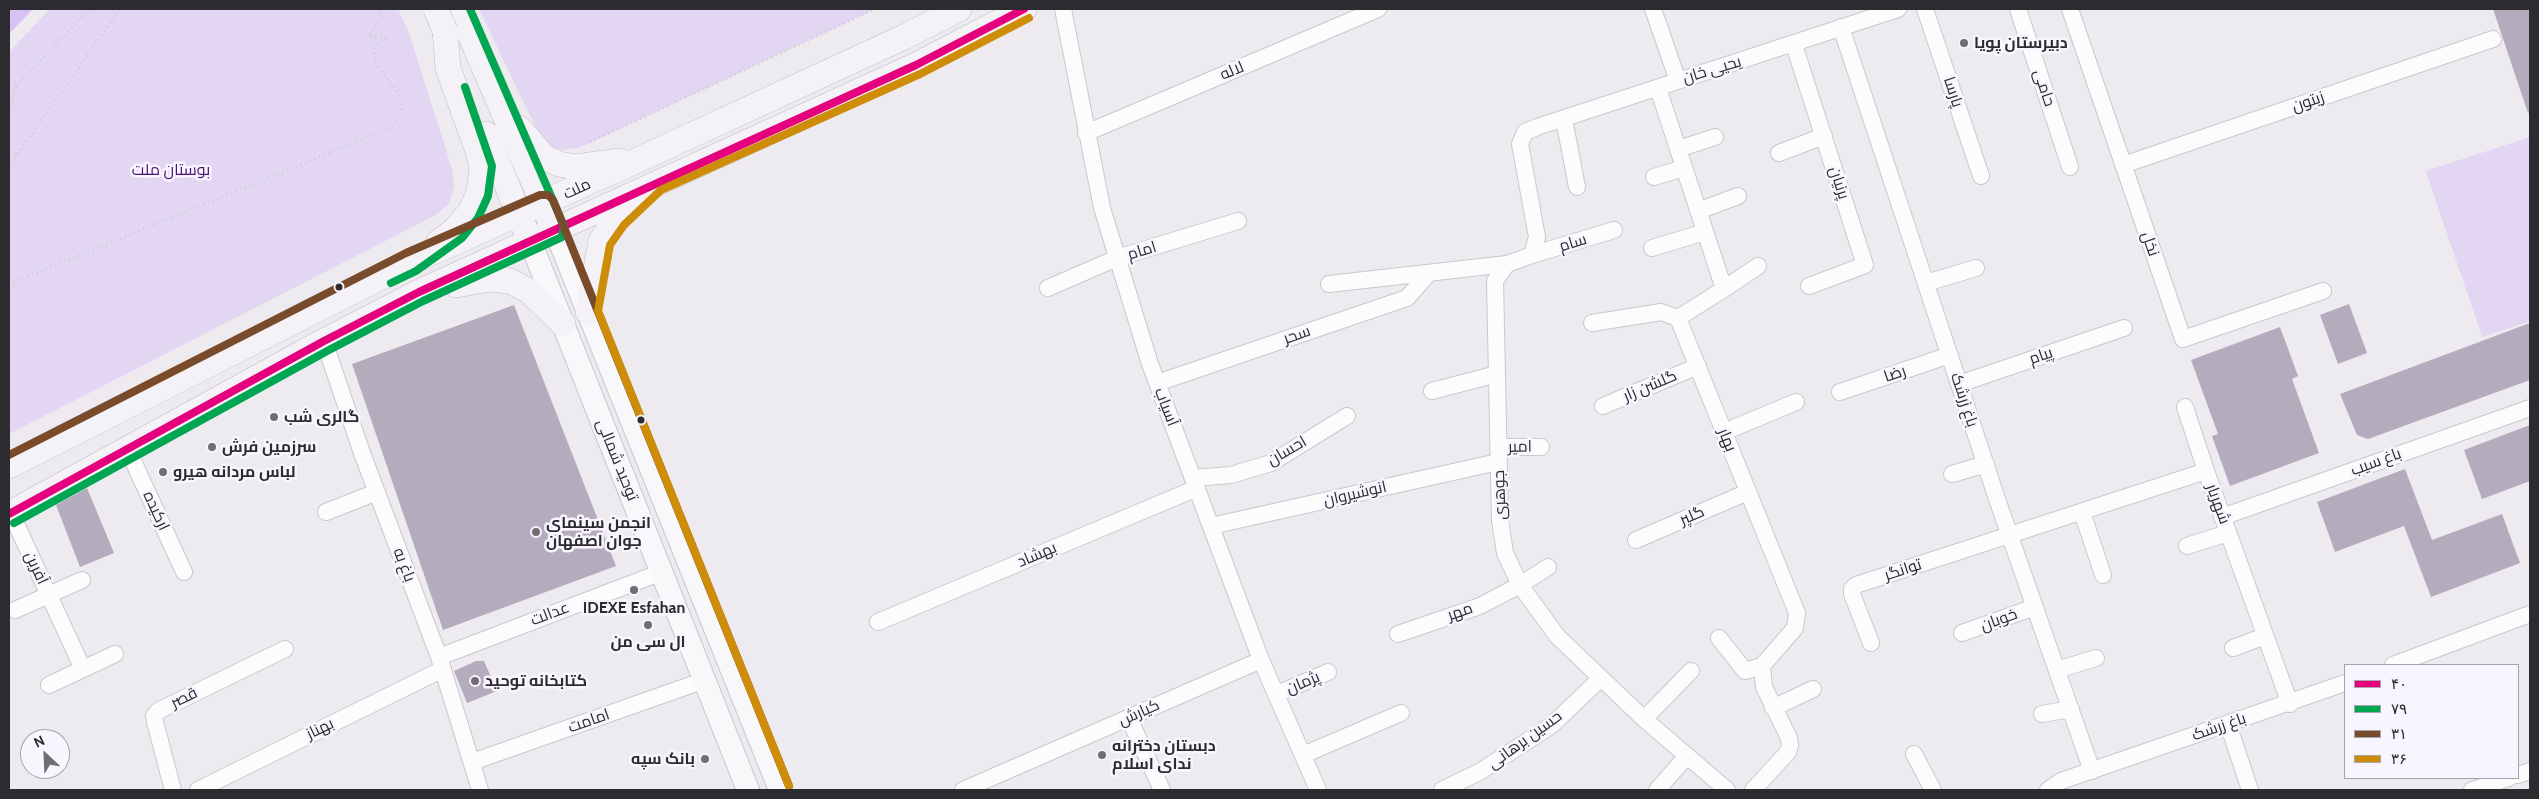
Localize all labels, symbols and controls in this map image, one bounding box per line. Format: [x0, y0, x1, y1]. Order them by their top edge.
place label: دبیرستان پویا [1974, 33, 2068, 53]
marker: دبیرستان پویا [1958, 37, 1970, 49]
street label: یحیی خان [1680, 52, 1744, 88]
street label: لاله [1217, 57, 1247, 85]
street label: حامی [2029, 67, 2059, 109]
street label: پارسا [1939, 74, 1967, 110]
street label: زیتون [2289, 88, 2327, 116]
park label: بوستان ملت [132, 160, 210, 180]
street label: پرنیان [1825, 164, 1853, 202]
street label: ملت [560, 174, 594, 204]
street label: نخل [2137, 229, 2163, 259]
street label: سام [1557, 230, 1589, 256]
street label: امام [1125, 238, 1159, 264]
unlabelled marker [334, 282, 344, 292]
street label: سحر [1281, 321, 1313, 349]
street label: پیام [2027, 343, 2055, 369]
street label: رضا [1881, 361, 1909, 387]
street label: گلشن زار [1620, 366, 1680, 406]
street label: باغ زرشک [1946, 370, 1982, 430]
street label: آسیاب [1150, 385, 1182, 429]
place label: گالری شب [284, 407, 359, 427]
marker: گالری شب [268, 411, 280, 423]
unlabelled marker [636, 415, 646, 425]
street label: توحید شمالی [592, 416, 642, 504]
street label: بهار [1714, 425, 1740, 455]
street label: احسان [1264, 432, 1310, 470]
place label: سرزمین فرش [222, 437, 316, 457]
street label: امیر [1508, 437, 1532, 457]
marker: سرزمین فرش [206, 441, 218, 453]
street label: باغ سیب [2348, 444, 2404, 480]
place label: لباس مردانه هیرو [173, 462, 296, 482]
marker: لباس مردانه هیرو [157, 466, 169, 478]
street label: جوهری [1490, 470, 1510, 520]
street label: انوشیروان [1322, 477, 1388, 511]
street label: شهریار [2202, 481, 2234, 527]
street label: ارکیده [139, 488, 173, 534]
street label: گلپر [1677, 502, 1707, 530]
place label: انجمن سینمای جوان اصفهان [546, 513, 651, 551]
marker: انجمن سینمای جوان اصفهان [530, 526, 542, 538]
street label: بهشاد [1014, 538, 1060, 572]
street label: باغ به [389, 545, 419, 585]
street label: آفرین [20, 548, 52, 588]
street label: توانگر [1882, 555, 1924, 585]
marker: IDEXE Esfahan [628, 584, 640, 596]
street label: عدالت [528, 598, 572, 630]
place label: IDEXE Esfahan [583, 598, 685, 618]
street label: مهر [1445, 599, 1475, 625]
street label: خوبان [1978, 605, 2020, 635]
marker: ال سی من [642, 619, 654, 631]
place label: ال سی من [610, 632, 686, 652]
legend [2344, 664, 2519, 779]
street label: پژمان [1283, 667, 1323, 699]
place label: کتابخانه توحید [485, 671, 587, 691]
marker: کتابخانه توحید [469, 675, 481, 687]
text: ۴۰ [2391, 675, 2407, 693]
street label: قصر [167, 683, 201, 713]
street label: کیارش [1115, 695, 1163, 731]
text: ۷۹ [2391, 700, 2407, 718]
street label: امامت [566, 705, 612, 737]
street label: حسین برهانی [1484, 707, 1566, 773]
street label: باغ زرشک [2189, 709, 2249, 745]
street label: بهناز [303, 714, 337, 744]
text: ۳۱ [2391, 725, 2407, 743]
north arrow [20, 729, 70, 779]
text: N [31, 731, 47, 752]
place label: دبستان دخترانه ندای اسلام [1112, 736, 1216, 774]
place label: بانک سپه [631, 749, 695, 769]
marker: دبستان دخترانه ندای اسلام [1096, 749, 1108, 761]
text: ۳۶ [2391, 750, 2407, 768]
marker: بانک سپه [699, 753, 711, 765]

